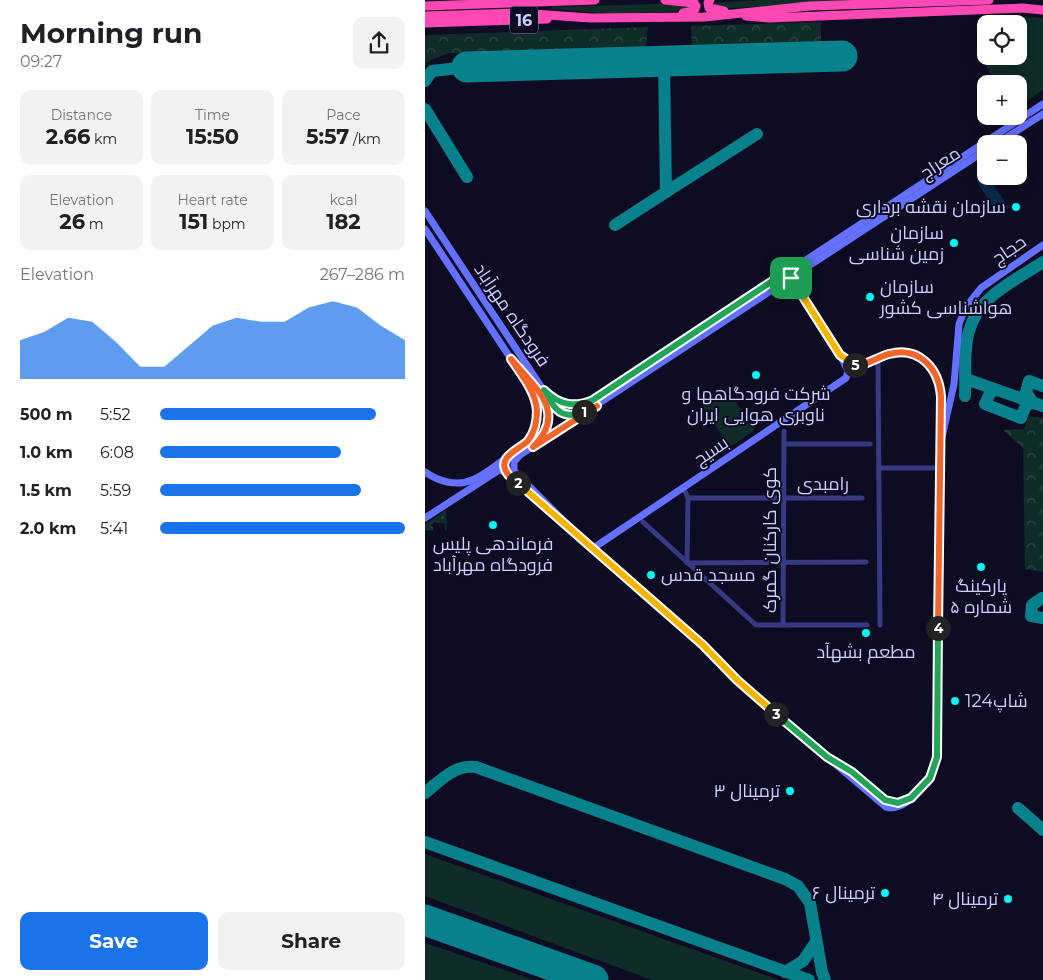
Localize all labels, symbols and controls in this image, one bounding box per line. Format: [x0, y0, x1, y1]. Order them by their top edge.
road number: 16 [510, 6, 538, 34]
map controls [977, 15, 1027, 185]
button: locate [977, 15, 1027, 65]
text: Morning run [20, 16, 202, 50]
button: share [353, 17, 405, 69]
text: 09:27 [20, 52, 62, 71]
button: + [977, 75, 1027, 125]
text: Distance [51, 106, 112, 124]
text: Time [195, 106, 230, 124]
text: Pace [326, 106, 361, 124]
text: 2.66 [46, 124, 90, 149]
text: 15:50 [186, 124, 239, 149]
text: 5:57 [306, 124, 349, 149]
text: km [90, 130, 117, 148]
text: /km [349, 130, 381, 148]
button: − [977, 135, 1027, 185]
street label: معراج [916, 142, 965, 185]
text: Elevation [49, 191, 114, 209]
text: Heart rate [177, 191, 248, 209]
text: kcal [330, 191, 357, 209]
place label: سازمان نقشه برداری [856, 196, 1006, 218]
marker: سازمان نقشه برداری [1010, 201, 1022, 213]
text: 26 [59, 209, 85, 234]
text: 151 [179, 209, 208, 234]
text: 182 [326, 209, 361, 234]
text: m [85, 215, 104, 233]
text: bpm [208, 215, 246, 233]
place label: سازمان زمین شناسی [849, 222, 944, 265]
street label: حجاج [988, 231, 1031, 270]
marker: سازمان زمین شناسی [948, 237, 960, 249]
pin [770, 257, 812, 299]
street label: فرودگاه مهرآباد [469, 259, 555, 371]
icon: arrive [777, 264, 805, 292]
text: Elevation [20, 265, 94, 284]
text: 267–286 m [320, 265, 405, 284]
place label: سازمان هواشناسی کشور [879, 276, 1012, 319]
marker: سازمان هواشناسی کشور [864, 291, 876, 303]
pin: 5 [843, 352, 867, 378]
text: 5 [851, 356, 860, 374]
marker: شرکت فرودگاهها و ناوبری هوایی ایران [750, 369, 762, 381]
place label: شرکت فرودگاهها و ناوبری هوایی ایران [682, 383, 831, 426]
pin: 1 [571, 400, 597, 424]
text: 1 [582, 403, 587, 421]
text: 500 m [20, 405, 73, 424]
text: 5:52 [100, 405, 131, 424]
street label: بسیج [690, 432, 733, 471]
text: 1.0 km [20, 443, 73, 462]
text: 6:08 [100, 443, 134, 462]
street label: کوی کارکنان گمرک [759, 467, 781, 613]
pin: 2 [505, 470, 531, 496]
street label: رامبدی [797, 473, 849, 495]
text: 2 [514, 474, 523, 492]
text: 1.5 km [20, 481, 72, 500]
text: 5:59 [100, 481, 131, 500]
text: 2.0 km [20, 519, 76, 538]
text: 5:41 [100, 519, 128, 538]
marker: فرماندهی پلیس فرودگاه مهرآباد [487, 519, 499, 531]
place label: فرماندهی پلیس فرودگاه مهرآباد [433, 533, 553, 576]
marker: پارکینگ شماره ۵ [975, 561, 987, 573]
place label: مسجد قدس [661, 564, 756, 586]
marker: مسجد قدس [645, 569, 657, 581]
place label: پارکینگ شماره ۵ [950, 575, 1012, 618]
pin: 4 [925, 616, 951, 640]
text: 4 [934, 619, 943, 637]
marker: مطعم بشهآد [860, 627, 872, 639]
place label: مطعم بشهآد [816, 641, 916, 664]
place label: 124شاپ [965, 690, 1028, 713]
marker: 124شاپ [949, 695, 961, 707]
pin: 3 [763, 702, 789, 726]
text: 3 [772, 705, 781, 723]
place label: ترمینال ۳ [713, 780, 780, 802]
marker: ترمینال ۳ [784, 785, 796, 797]
place label: ترمینال ۶ [812, 882, 875, 904]
marker: ترمینال ۶ [879, 887, 891, 899]
place label: ترمینال ۴ [932, 888, 998, 910]
marker: ترمینال ۴ [1002, 893, 1014, 905]
button: Save [20, 912, 208, 970]
button: Share [218, 912, 405, 970]

